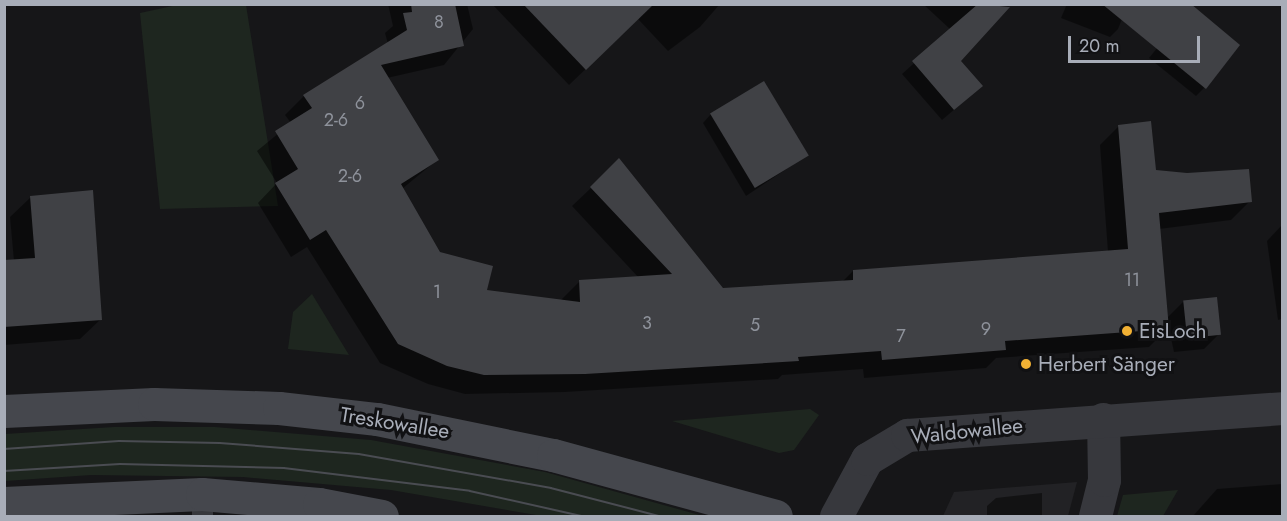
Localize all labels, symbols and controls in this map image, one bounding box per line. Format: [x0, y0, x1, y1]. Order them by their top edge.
house number: 8 [434, 11, 444, 33]
scale bar [1071, 24, 1203, 62]
text: 20 m [1079, 33, 1119, 59]
house number: 6 [355, 92, 365, 114]
house number: 2-6 [324, 109, 348, 131]
house number: 2-6 [338, 165, 362, 187]
house number: 11 [1124, 269, 1140, 291]
house number: 1 [433, 281, 441, 303]
house number: 3 [642, 312, 652, 334]
house number: 5 [750, 314, 760, 336]
house number: 9 [981, 318, 991, 340]
place label: EisLoch [1139, 318, 1206, 344]
marker: EisLoch [1120, 324, 1134, 338]
house number: 7 [896, 325, 906, 347]
place label: Herbert Sänger [1038, 351, 1175, 377]
marker: Herbert Sänger [1019, 357, 1033, 371]
street label: Treskowallee [339, 402, 451, 444]
street label: Waldowallee [910, 413, 1024, 449]

